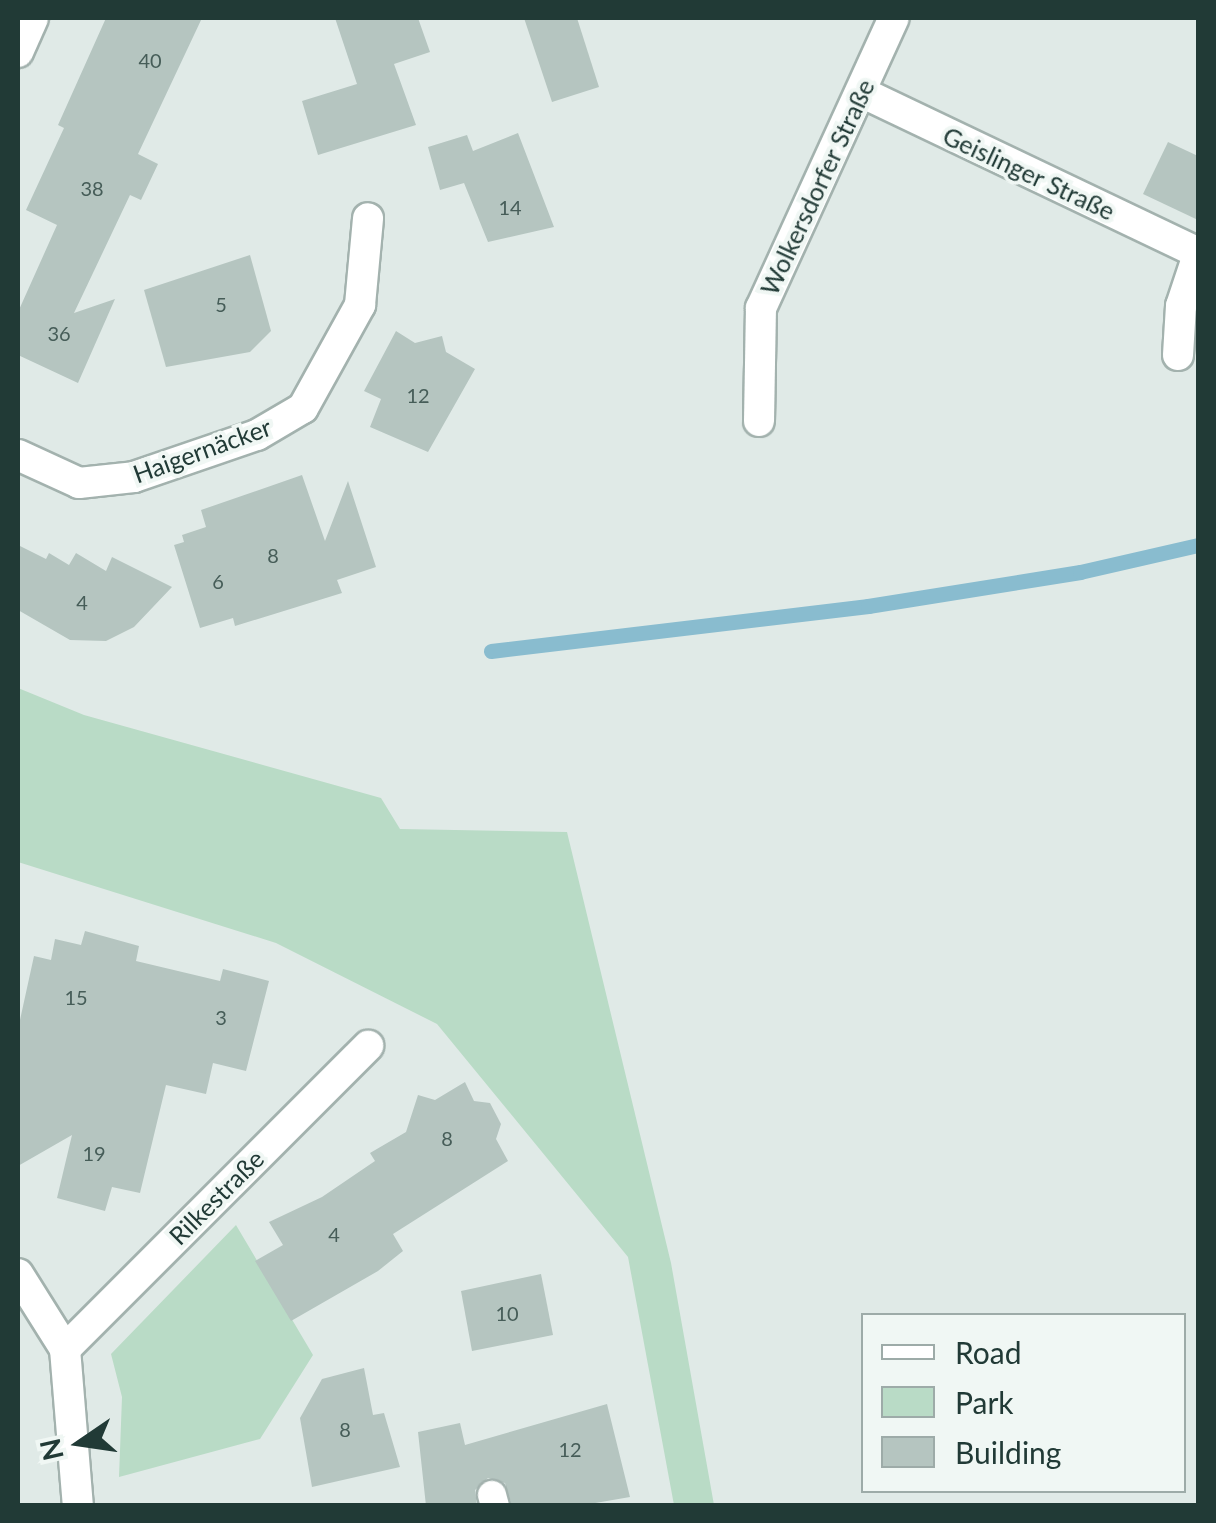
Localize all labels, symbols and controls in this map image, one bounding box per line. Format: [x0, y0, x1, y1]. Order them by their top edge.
house number: 40 [138, 48, 162, 72]
street label: Wolkersdorfer Straße [754, 74, 880, 300]
street label: Geislinger Straße [938, 120, 1120, 226]
house number: 38 [80, 176, 104, 200]
house number: 14 [498, 195, 522, 219]
house number: 5 [215, 292, 227, 316]
house number: 36 [47, 321, 71, 345]
house number: 12 [406, 383, 430, 407]
street label: Haigernäcker [129, 411, 275, 489]
house number: 8 [267, 543, 279, 567]
house number: 6 [212, 569, 224, 593]
house number: 4 [76, 590, 88, 614]
house number: 15 [64, 985, 88, 1009]
house number: 3 [215, 1005, 227, 1029]
house number: 8 [441, 1126, 453, 1150]
house number: 19 [82, 1141, 106, 1165]
street label: Rilkestraße [162, 1143, 270, 1251]
house number: 4 [328, 1222, 340, 1246]
house number: 10 [495, 1301, 519, 1325]
legend [861, 1313, 1186, 1493]
text: Road [955, 1334, 1022, 1370]
text: Park [955, 1384, 1014, 1420]
north arrow [30, 1393, 130, 1493]
house number: 8 [339, 1417, 351, 1441]
text: Building [955, 1434, 1061, 1470]
text: N [32, 1435, 70, 1464]
house number: 12 [558, 1437, 582, 1461]

